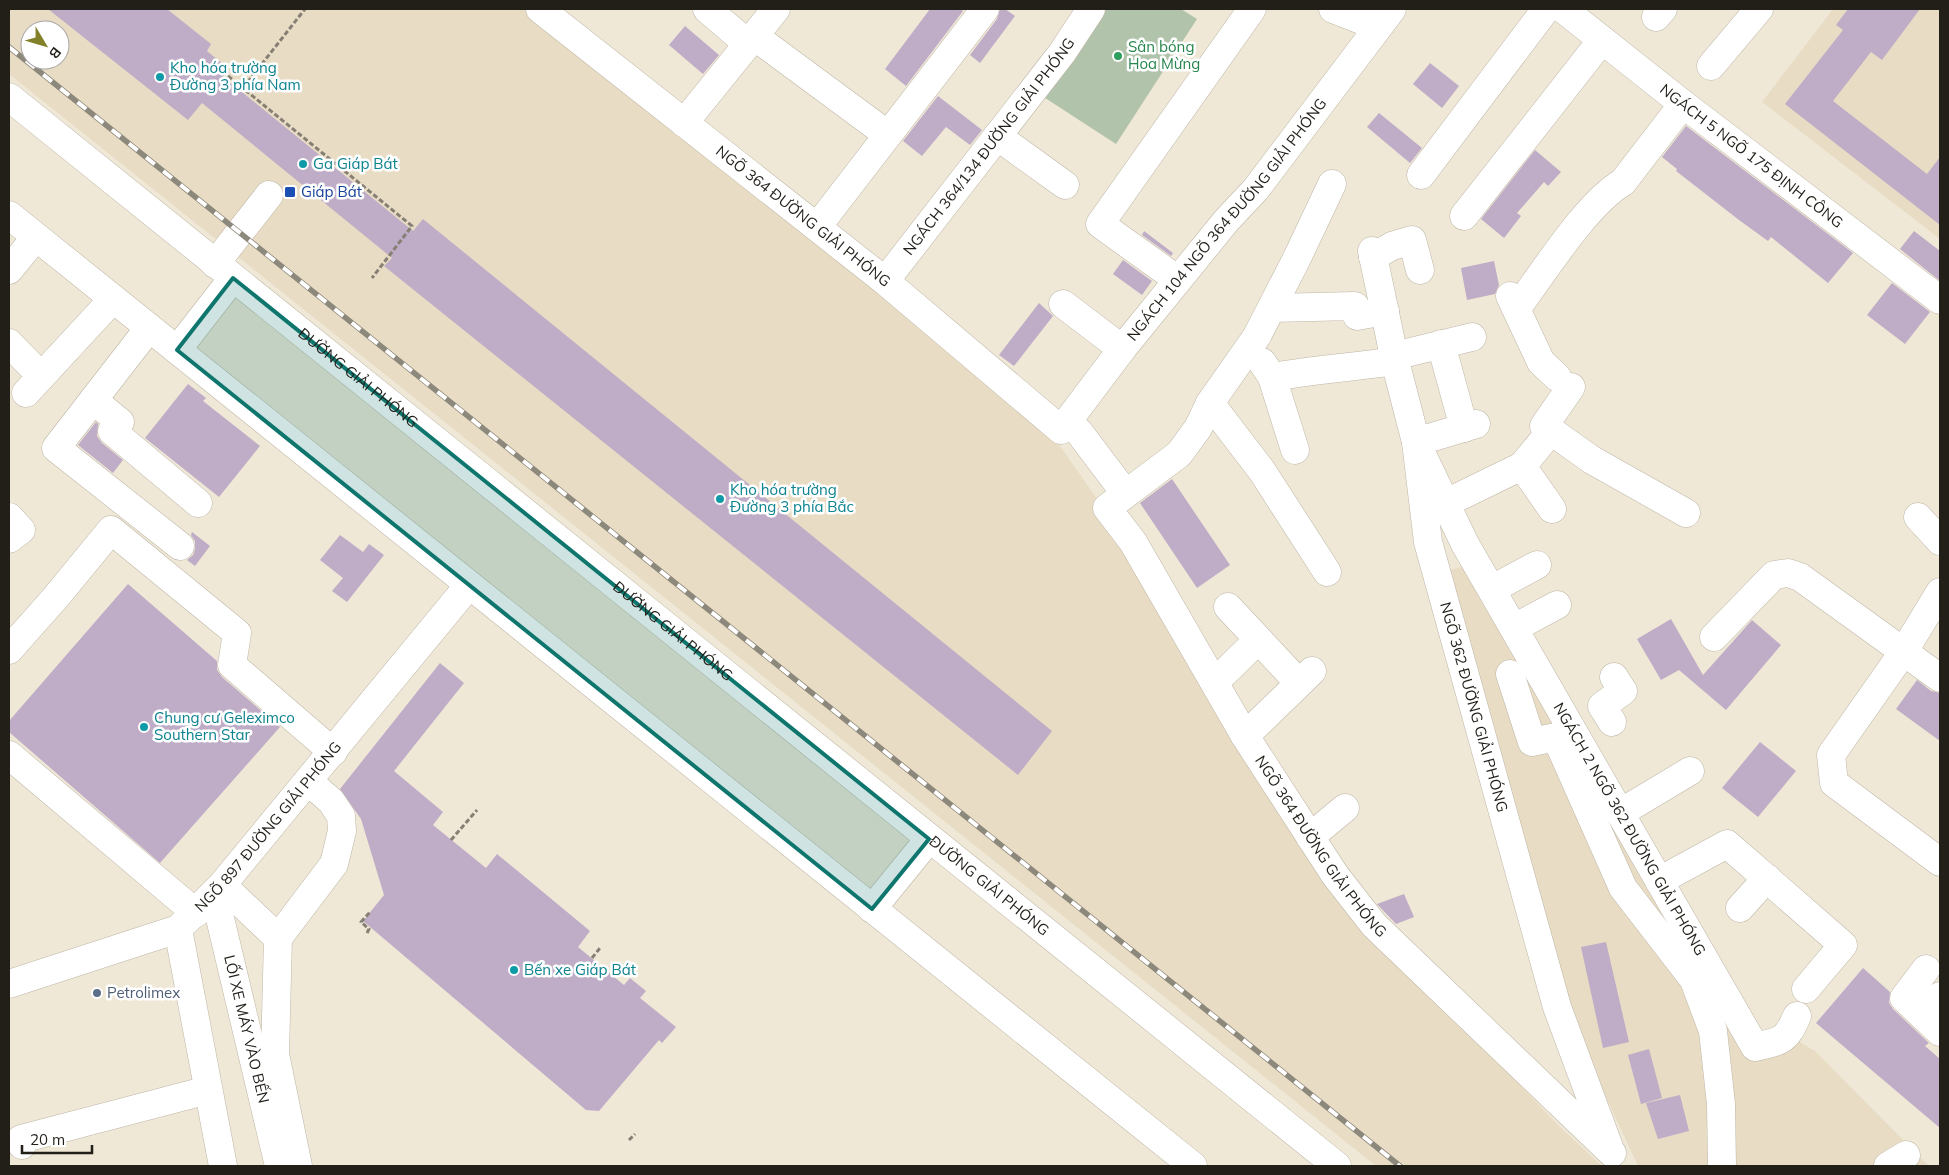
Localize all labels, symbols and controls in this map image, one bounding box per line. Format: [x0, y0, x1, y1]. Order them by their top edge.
north arrow [20, 20, 70, 70]
street label: NGÁCH 364/134 ĐƯỜNG GIẢI PHÓNG [899, 34, 1078, 259]
place label: Sân bóng Hoa Mừng [1128, 37, 1200, 73]
text: B [45, 44, 65, 63]
marker: Sân bóng Hoa Mừng [1112, 50, 1124, 62]
place label: Kho hóa trường Đường 3 phía Nam [170, 58, 301, 94]
marker: Kho hóa trường Đường 3 phía Nam [154, 71, 166, 83]
street label: NGÁCH 5 NGÕ 175 ĐỊNH CÔNG [1656, 79, 1847, 232]
street label: NGÁCH 104 NGÕ 364 ĐƯỜNG GIẢI PHÓNG [1123, 94, 1330, 344]
street label: NGÕ 364 ĐƯỜNG GIẢI PHÓNG [712, 141, 895, 291]
place label: Ga Giáp Bát [313, 154, 398, 173]
marker: Ga Giáp Bát [297, 158, 309, 170]
place label: Giáp Bát [301, 182, 362, 201]
marker: Giáp Bát [283, 185, 297, 199]
street label: ĐƯỜNG GIẢI PHÓNG [294, 324, 422, 432]
place label: Kho hóa trường Đường 3 phía Bắc [730, 480, 854, 516]
marker: Kho hóa trường Đường 3 phía Bắc [714, 493, 726, 505]
street label: ĐƯỜNG GIẢI PHÓNG [609, 577, 737, 685]
street label: NGÕ 362 ĐƯỜNG GIẢI PHÓNG [1436, 600, 1512, 814]
street label: NGÁCH 2 NGÕ 362 ĐƯỜNG GIẢI PHÓNG [1549, 699, 1710, 959]
place label: Chung cư Geleximco Southern Star [154, 708, 295, 744]
marker: Chung cư Geleximco Southern Star [138, 721, 150, 733]
street label: NGÕ 897 ĐƯỜNG GIẢI PHÓNG [190, 738, 345, 916]
street label: NGÕ 364 ĐƯỜNG GIẢI PHÓNG [1251, 752, 1391, 941]
street label: ĐƯỜNG GIẢI PHÓNG [925, 831, 1053, 939]
street label: LỐI XE MÁY VÀO BẾN [220, 953, 274, 1105]
place label: Bến xe Giáp Bát [524, 960, 636, 979]
marker: Bến xe Giáp Bát [508, 964, 520, 976]
place label: Petrolimex [107, 983, 180, 1002]
marker: Petrolimex [91, 987, 103, 999]
scale bar [22, 1122, 92, 1154]
text: 20 m [30, 1130, 65, 1149]

